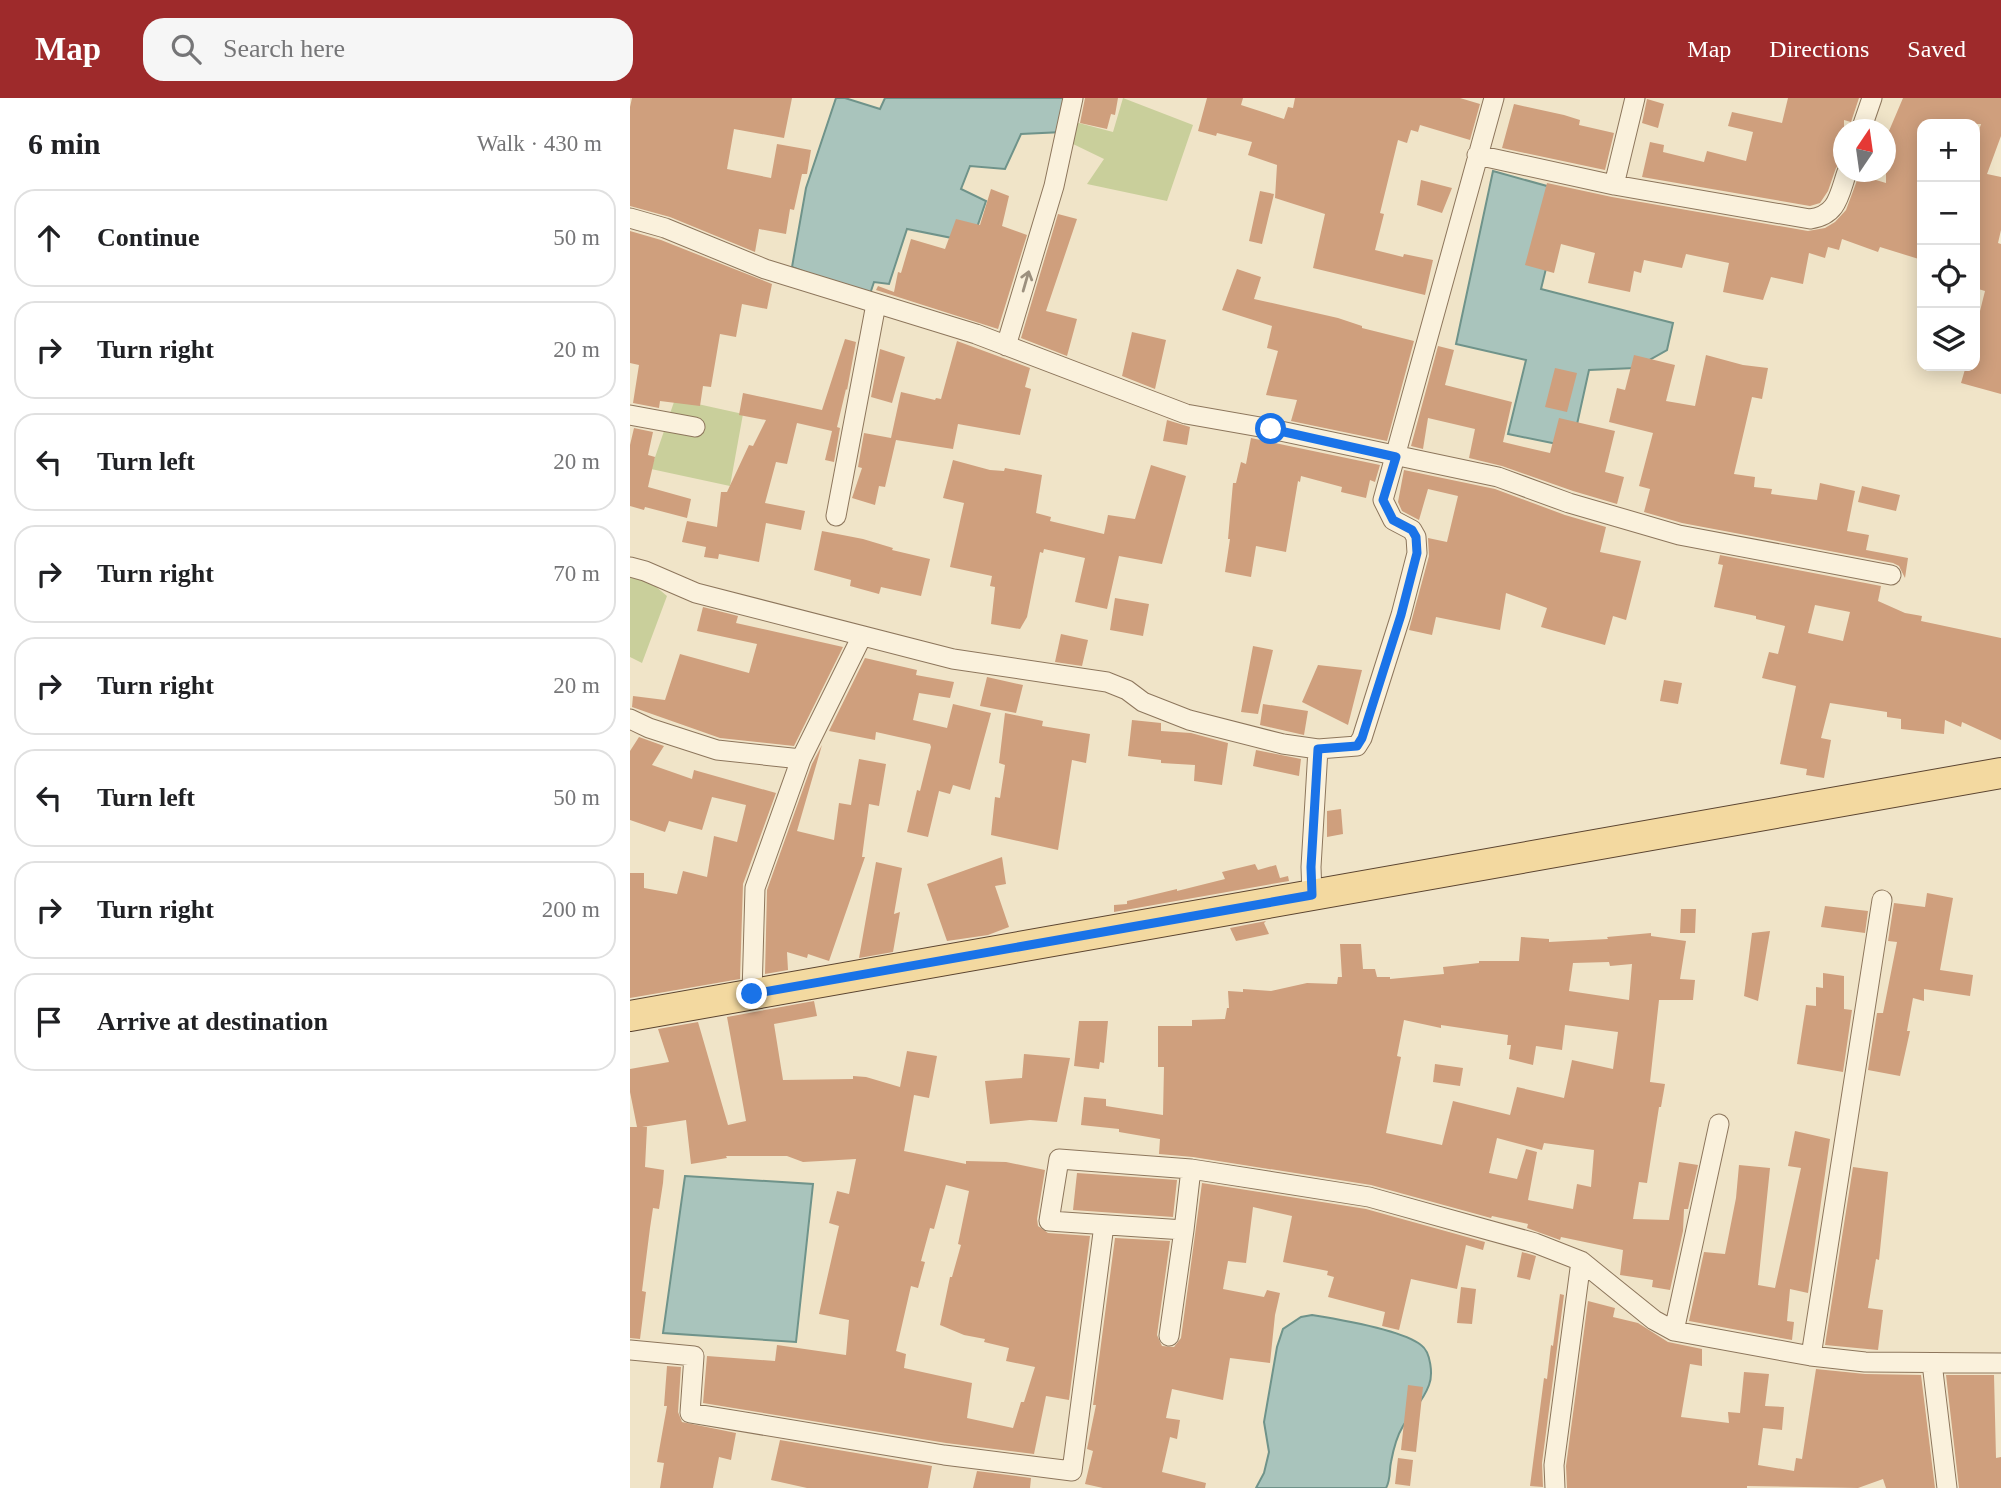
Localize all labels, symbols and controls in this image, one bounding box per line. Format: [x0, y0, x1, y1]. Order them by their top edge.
search box [143, 18, 633, 81]
icon: search [167, 30, 205, 68]
text: Map [35, 31, 101, 67]
text: Search here [223, 34, 345, 63]
text: Map [1687, 36, 1731, 62]
text: Directions [1769, 36, 1869, 62]
text: Saved [1907, 36, 1966, 62]
north arrow [1833, 119, 1896, 182]
map controls [1917, 119, 1980, 371]
button: + [1917, 119, 1980, 182]
text: 6 min [28, 127, 101, 160]
text: Walk · 430 m [477, 131, 602, 156]
button: − [1917, 182, 1980, 245]
icon: ahead [30, 219, 68, 257]
text: Continue [97, 223, 200, 252]
text: 50 m [553, 225, 600, 250]
button: locate [1917, 245, 1980, 308]
one-way arrow [1020, 270, 1033, 292]
button: layers [1917, 308, 1980, 371]
icon: right [30, 331, 68, 369]
text: Turn right [97, 335, 214, 364]
text: 20 m [553, 337, 600, 362]
route start [1255, 413, 1286, 444]
icon: left [30, 443, 68, 481]
text: Turn left [97, 447, 195, 476]
text: 20 m [553, 449, 600, 474]
icon: right [30, 555, 68, 593]
text: Turn right [97, 559, 214, 588]
text: 70 m [553, 561, 600, 586]
icon: right [30, 667, 68, 705]
text: Turn right [97, 671, 214, 700]
text: 20 m [553, 673, 600, 698]
icon: left [30, 779, 68, 817]
text: Turn left [97, 783, 195, 812]
text: 50 m [553, 785, 600, 810]
icon: right [30, 891, 68, 929]
text: Turn right [97, 895, 214, 924]
text: 200 m [542, 897, 600, 922]
route end [736, 978, 767, 1009]
icon: arrive [30, 1003, 68, 1041]
text: Arrive at destination [97, 1007, 328, 1036]

